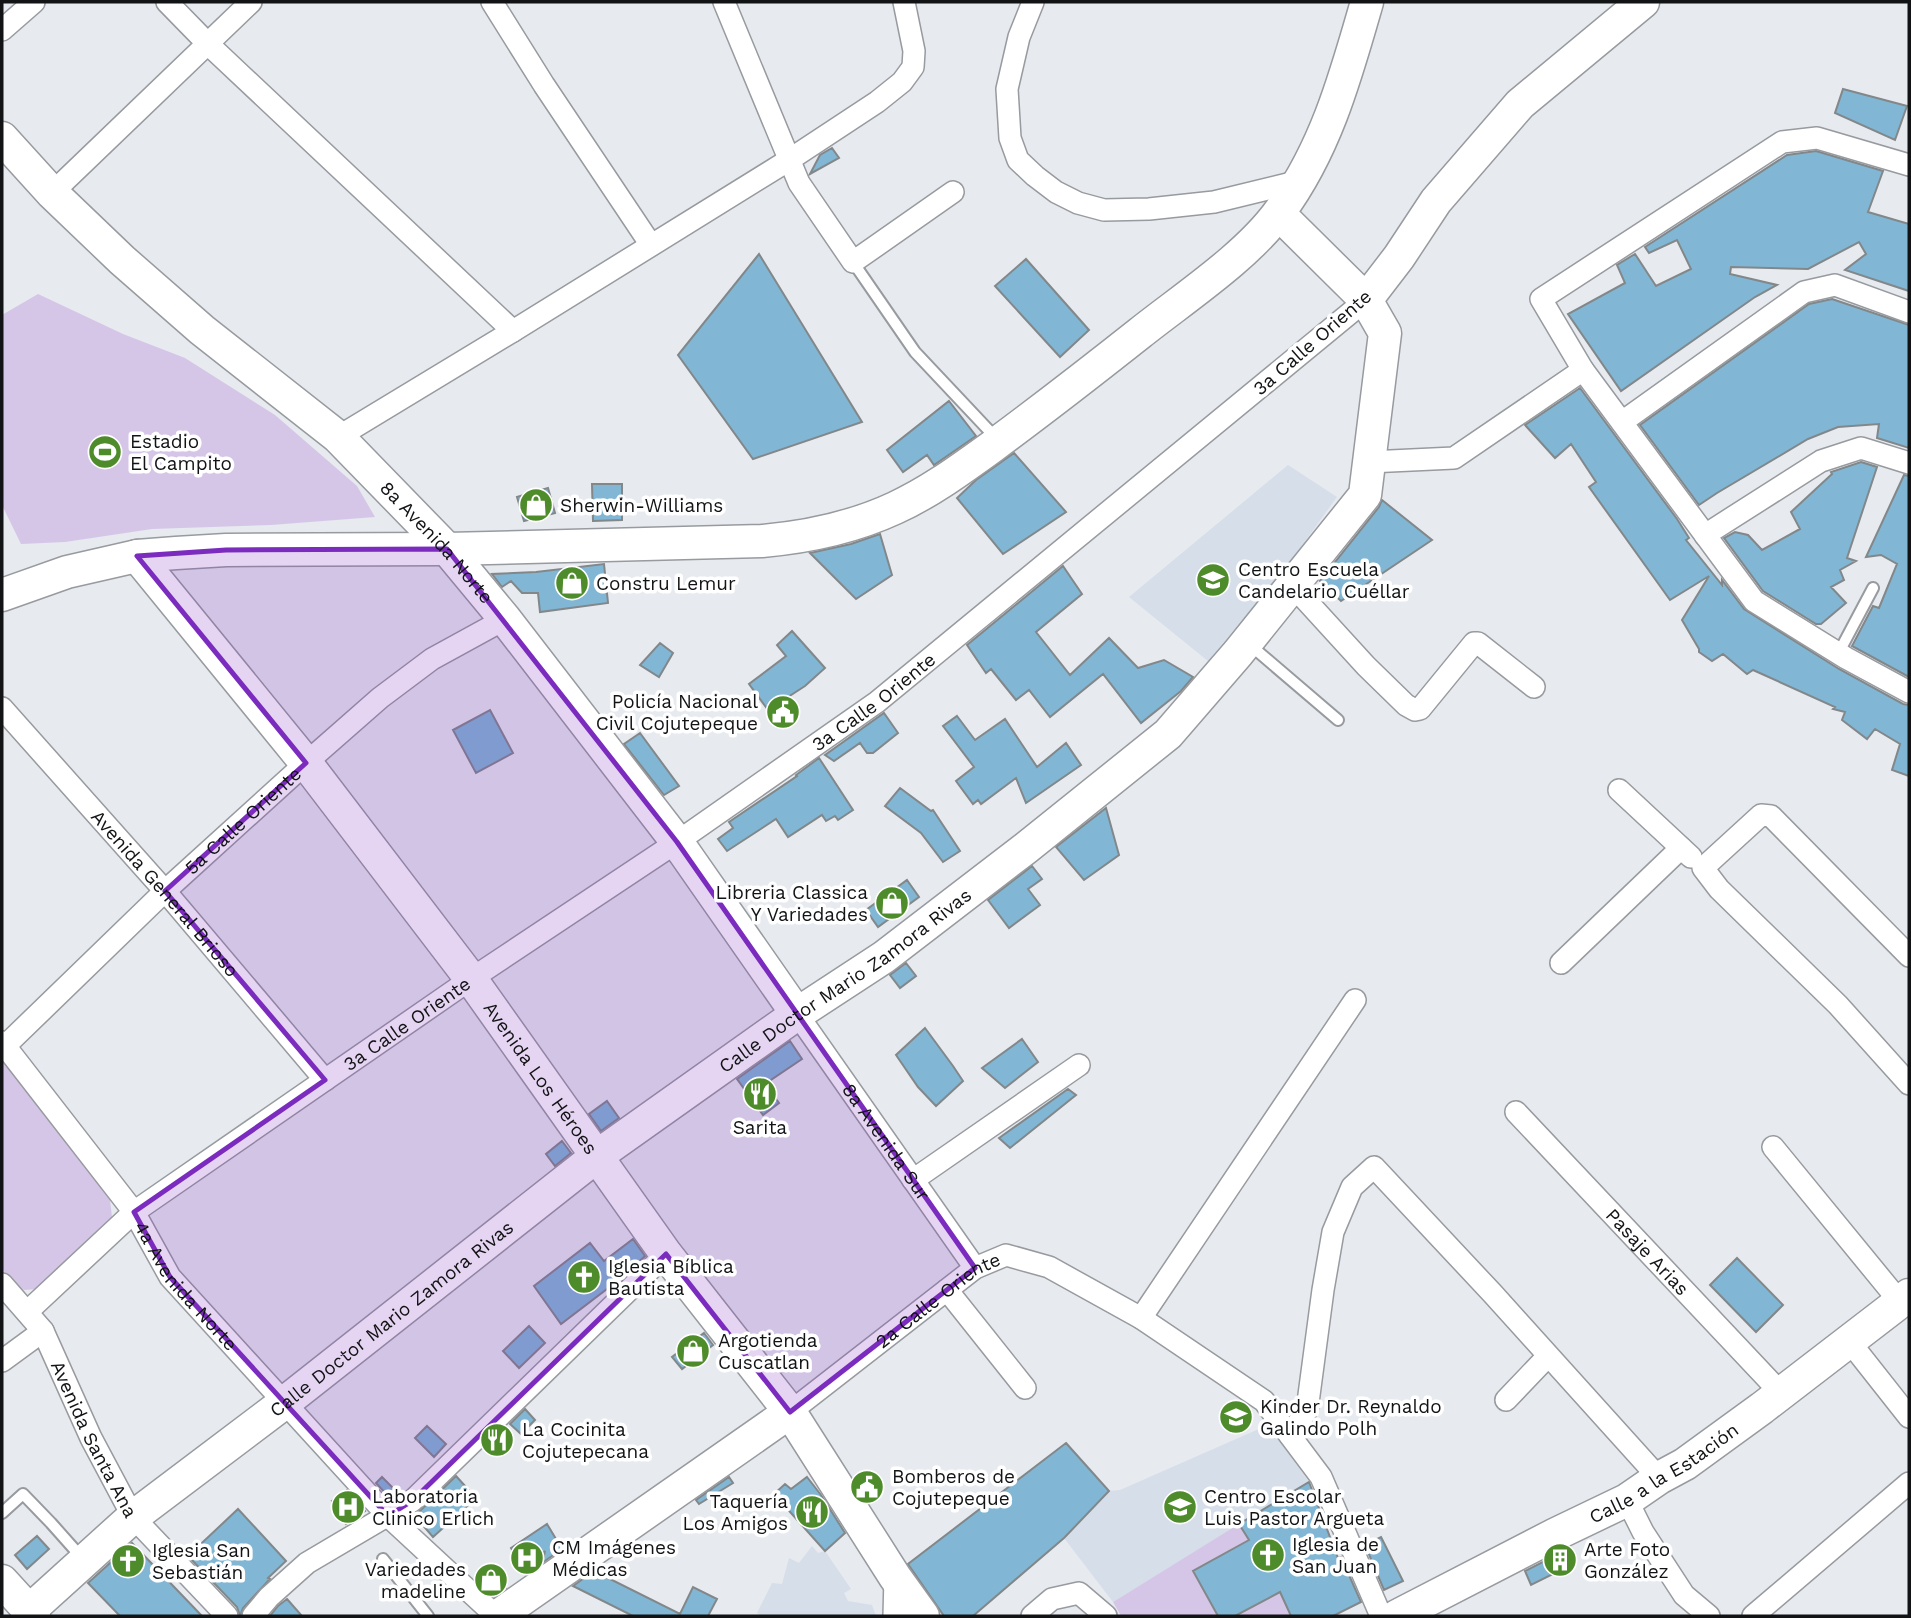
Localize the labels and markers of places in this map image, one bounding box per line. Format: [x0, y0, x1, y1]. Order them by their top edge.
place label: Estadio El Campito [130, 430, 232, 475]
sports icon: Estadio El Campito [86, 433, 124, 471]
shop icon: Sherwin-Williams [517, 486, 555, 524]
place label: Sherwin-Williams [560, 494, 723, 517]
place label: Centro Escuela Candelario Cuéllar [1238, 558, 1410, 603]
school or university icon: Centro Escuela Candelario Cuéllar [1194, 561, 1232, 599]
shop icon: Constru Lemur [553, 564, 591, 602]
place label: Constru Lemur [596, 572, 736, 595]
place label: Policía Nacional Civil Cojutepeque [596, 690, 758, 735]
public building icon: Policía Nacional Civil Cojutepeque [764, 693, 802, 731]
place label: Libreria Classica Y Variedades [716, 881, 868, 926]
shop icon: Libreria Classica Y Variedades [873, 884, 911, 922]
restaurant icon: Sarita [741, 1075, 779, 1113]
place label: Sarita [733, 1116, 787, 1139]
place label: Iglesia Bíblica Bautista [608, 1255, 734, 1300]
church icon: Iglesia Bíblica Bautista [565, 1258, 603, 1296]
place label: Argotienda Cuscatlan [718, 1329, 818, 1374]
shop icon: Argotienda Cuscatlan [674, 1332, 712, 1370]
place label: Kinder Dr. Reynaldo Galindo Polh [1260, 1395, 1442, 1440]
school or university icon: Kinder Dr. Reynaldo Galindo Polh [1217, 1398, 1255, 1436]
place label: La Cocinita Cojutepecana [522, 1418, 649, 1463]
restaurant icon: La Cocinita Cojutepecana [478, 1421, 516, 1459]
place label: Bomberos de Cojutepeque [892, 1465, 1015, 1510]
public building icon: Bomberos de Cojutepeque [848, 1468, 886, 1506]
place label: Laboratoria Clinico Erlich [372, 1485, 494, 1530]
place label: Centro Escolar Luis Pastor Argueta [1204, 1485, 1384, 1530]
hospital icon: Laboratoria Clinico Erlich [329, 1488, 367, 1526]
school or university icon: Centro Escolar Luis Pastor Argueta [1161, 1488, 1199, 1526]
place label: Taquería Los Amigos [683, 1490, 788, 1535]
restaurant icon: Taquería Los Amigos [793, 1493, 831, 1531]
place label: Iglesia de San Juan [1292, 1533, 1379, 1578]
place label: CM Imágenes Médicas [552, 1536, 676, 1581]
church icon: Iglesia de San Juan [1249, 1536, 1287, 1574]
place label: Arte Foto González [1584, 1538, 1670, 1583]
place label: Iglesia San Sebastián [152, 1539, 251, 1584]
hospital icon: CM Imágenes Médicas [508, 1539, 546, 1577]
building icon: Arte Foto González [1541, 1541, 1579, 1579]
church icon: Iglesia San Sebastián [109, 1542, 147, 1580]
place label: Variedades madeline [365, 1558, 466, 1603]
shop icon: Variedades madeline [472, 1561, 510, 1599]

